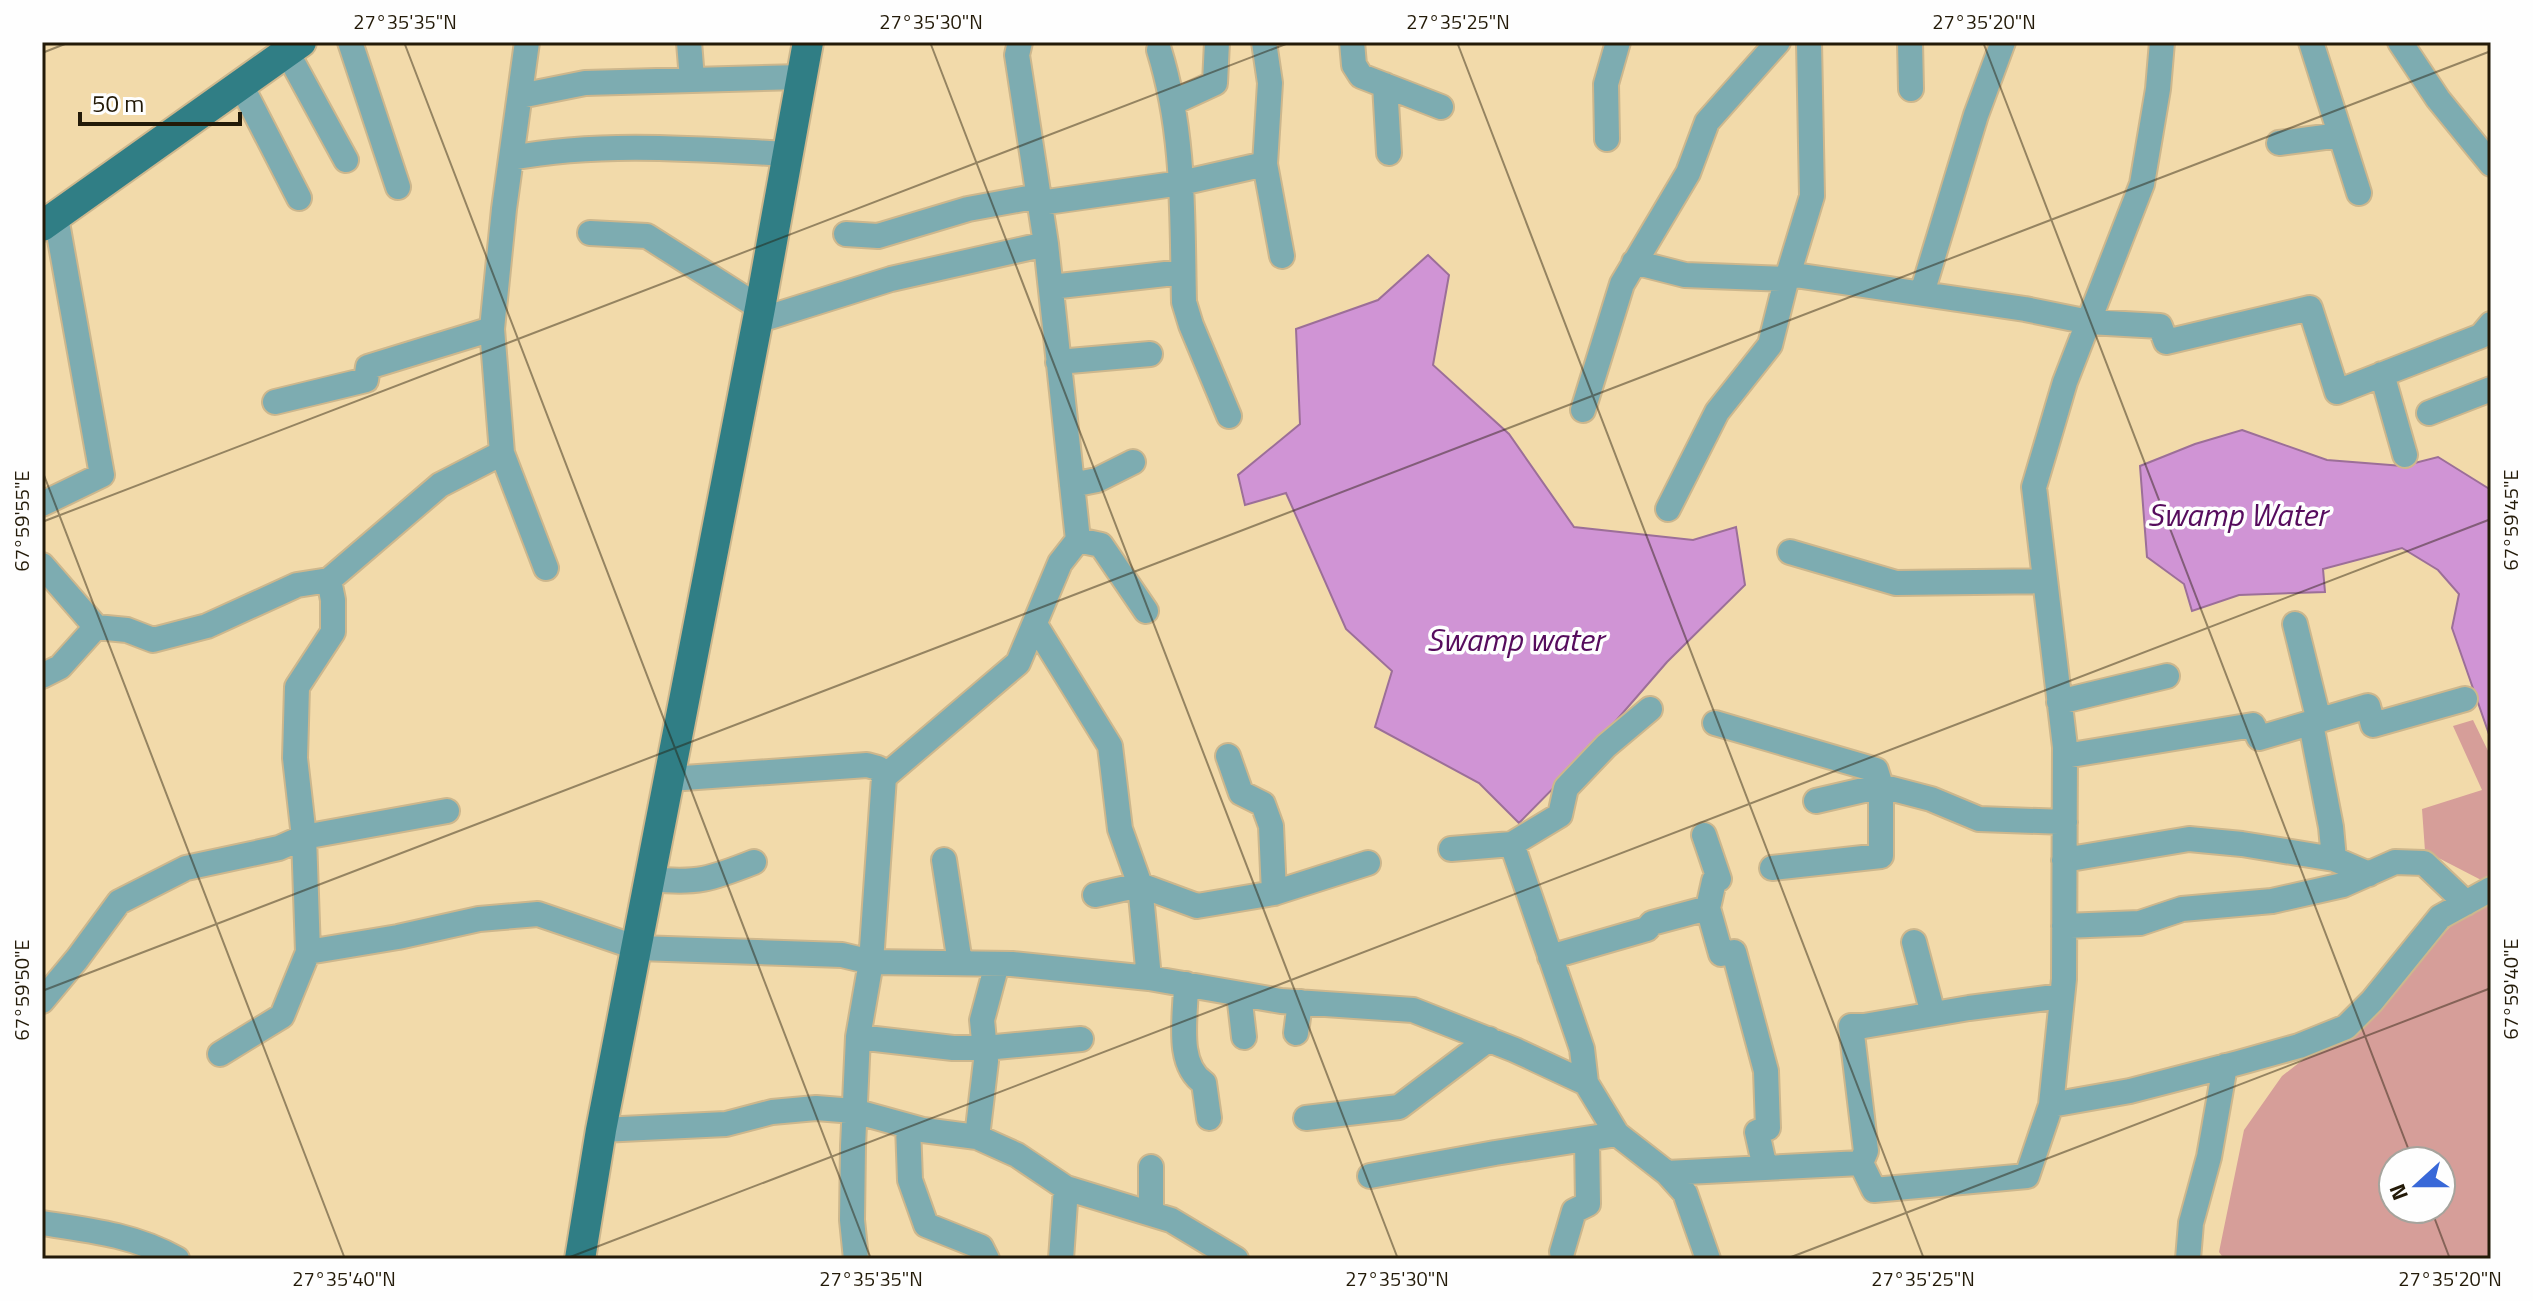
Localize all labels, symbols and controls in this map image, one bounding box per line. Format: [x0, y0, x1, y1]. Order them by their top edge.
text: 27°35'35"N [353, 6, 457, 37]
text: 27°35'30"N [879, 6, 983, 37]
text: 27°35'25"N [1406, 6, 1510, 37]
text: 27°35'20"N [1932, 6, 2036, 37]
scale bar [80, 76, 240, 126]
text: 50 m [92, 85, 144, 121]
text: 67°59'45"E [2495, 469, 2526, 571]
text: 67°59'55"E [6, 470, 37, 572]
water label: Swamp Water [2147, 490, 2331, 538]
water label: Swamp water [1427, 615, 1607, 663]
text: 67°59'40"E [2495, 938, 2526, 1040]
text: 67°59'50"E [6, 939, 37, 1041]
north arrow [2377, 1145, 2457, 1225]
text: N [2380, 1179, 2417, 1205]
text: 27°35'40"N [292, 1263, 396, 1294]
text: 27°35'35"N [819, 1263, 923, 1294]
text: 27°35'30"N [1345, 1263, 1449, 1294]
text: 27°35'25"N [1871, 1263, 1975, 1294]
text: 27°35'20"N [2398, 1263, 2502, 1294]

